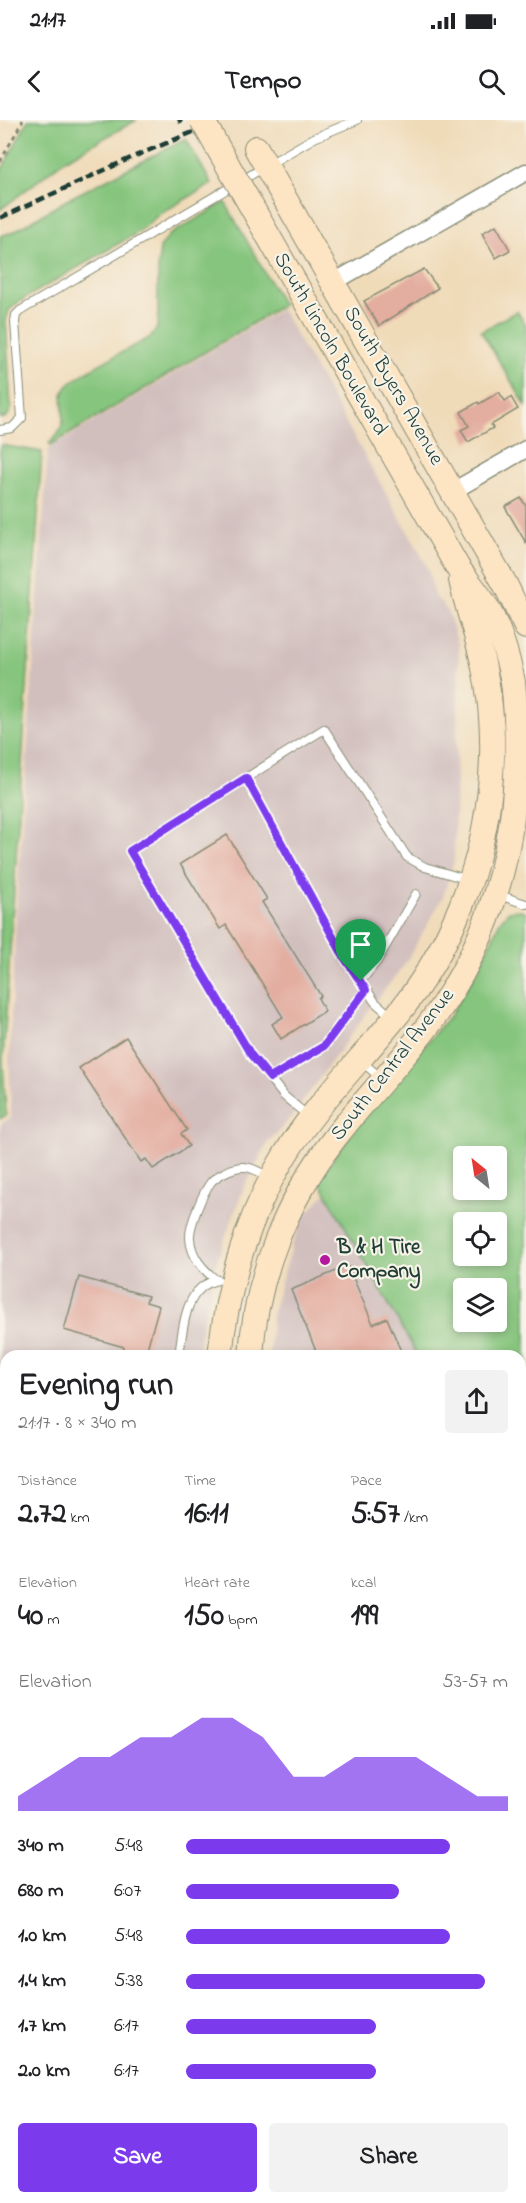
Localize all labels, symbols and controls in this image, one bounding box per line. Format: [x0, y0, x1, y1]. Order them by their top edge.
text: 21:17 [30, 5, 66, 37]
text: Tempo [224, 62, 302, 101]
icon: back [18, 65, 51, 98]
icon: search [475, 65, 508, 98]
street label: South Lincoln Boulevard [265, 247, 395, 441]
street label: South Byers Avenue [334, 301, 451, 473]
pin [335, 919, 386, 981]
icon: arrive [344, 928, 377, 961]
street label: South Central Avenue [324, 982, 463, 1148]
north arrow [453, 1146, 507, 1200]
map controls [453, 1146, 507, 1332]
button: locate [453, 1212, 507, 1266]
place label: B & H Tire Company [336, 1233, 421, 1289]
marker: B & H Tire Company [318, 1253, 332, 1267]
button: layers [453, 1278, 507, 1332]
text: Evening run [18, 1362, 173, 1410]
button: share [445, 1370, 508, 1433]
text: 21:17 · 8 × 340 m [18, 1409, 137, 1438]
text: Distance [18, 1469, 77, 1493]
text: Time [184, 1469, 216, 1493]
text: Pace [351, 1469, 382, 1493]
text: 2.72 [18, 1493, 66, 1537]
text: 16:11 [184, 1493, 229, 1537]
text: 5:57 [351, 1493, 400, 1537]
text: km [66, 1506, 90, 1530]
text: /km [400, 1506, 428, 1530]
text: Elevation [18, 1571, 77, 1595]
text: Heart rate [184, 1571, 250, 1595]
text: kcal [351, 1571, 376, 1595]
text: 40 [18, 1595, 43, 1639]
text: 150 [184, 1595, 224, 1639]
text: 199 [351, 1595, 378, 1639]
text: m [43, 1608, 60, 1632]
text: bpm [224, 1608, 258, 1632]
text: Elevation [18, 1668, 92, 1697]
text: 53–57 m [442, 1668, 508, 1697]
text: 340 m [18, 1832, 64, 1861]
text: 5:48 [114, 1832, 143, 1861]
text: 680 m [18, 1877, 63, 1906]
text: 6:07 [114, 1877, 141, 1906]
text: 1.0 km [18, 1922, 66, 1951]
text: 5:48 [114, 1922, 143, 1951]
text: 1.4 km [18, 1967, 66, 1996]
text: 5:38 [114, 1967, 143, 1996]
text: 1.7 km [18, 2012, 66, 2041]
text: 6:17 [114, 2012, 139, 2041]
text: 2.0 km [18, 2057, 70, 2086]
text: 6:17 [114, 2057, 139, 2086]
button: Save [18, 2123, 257, 2192]
button: Share [269, 2123, 508, 2192]

